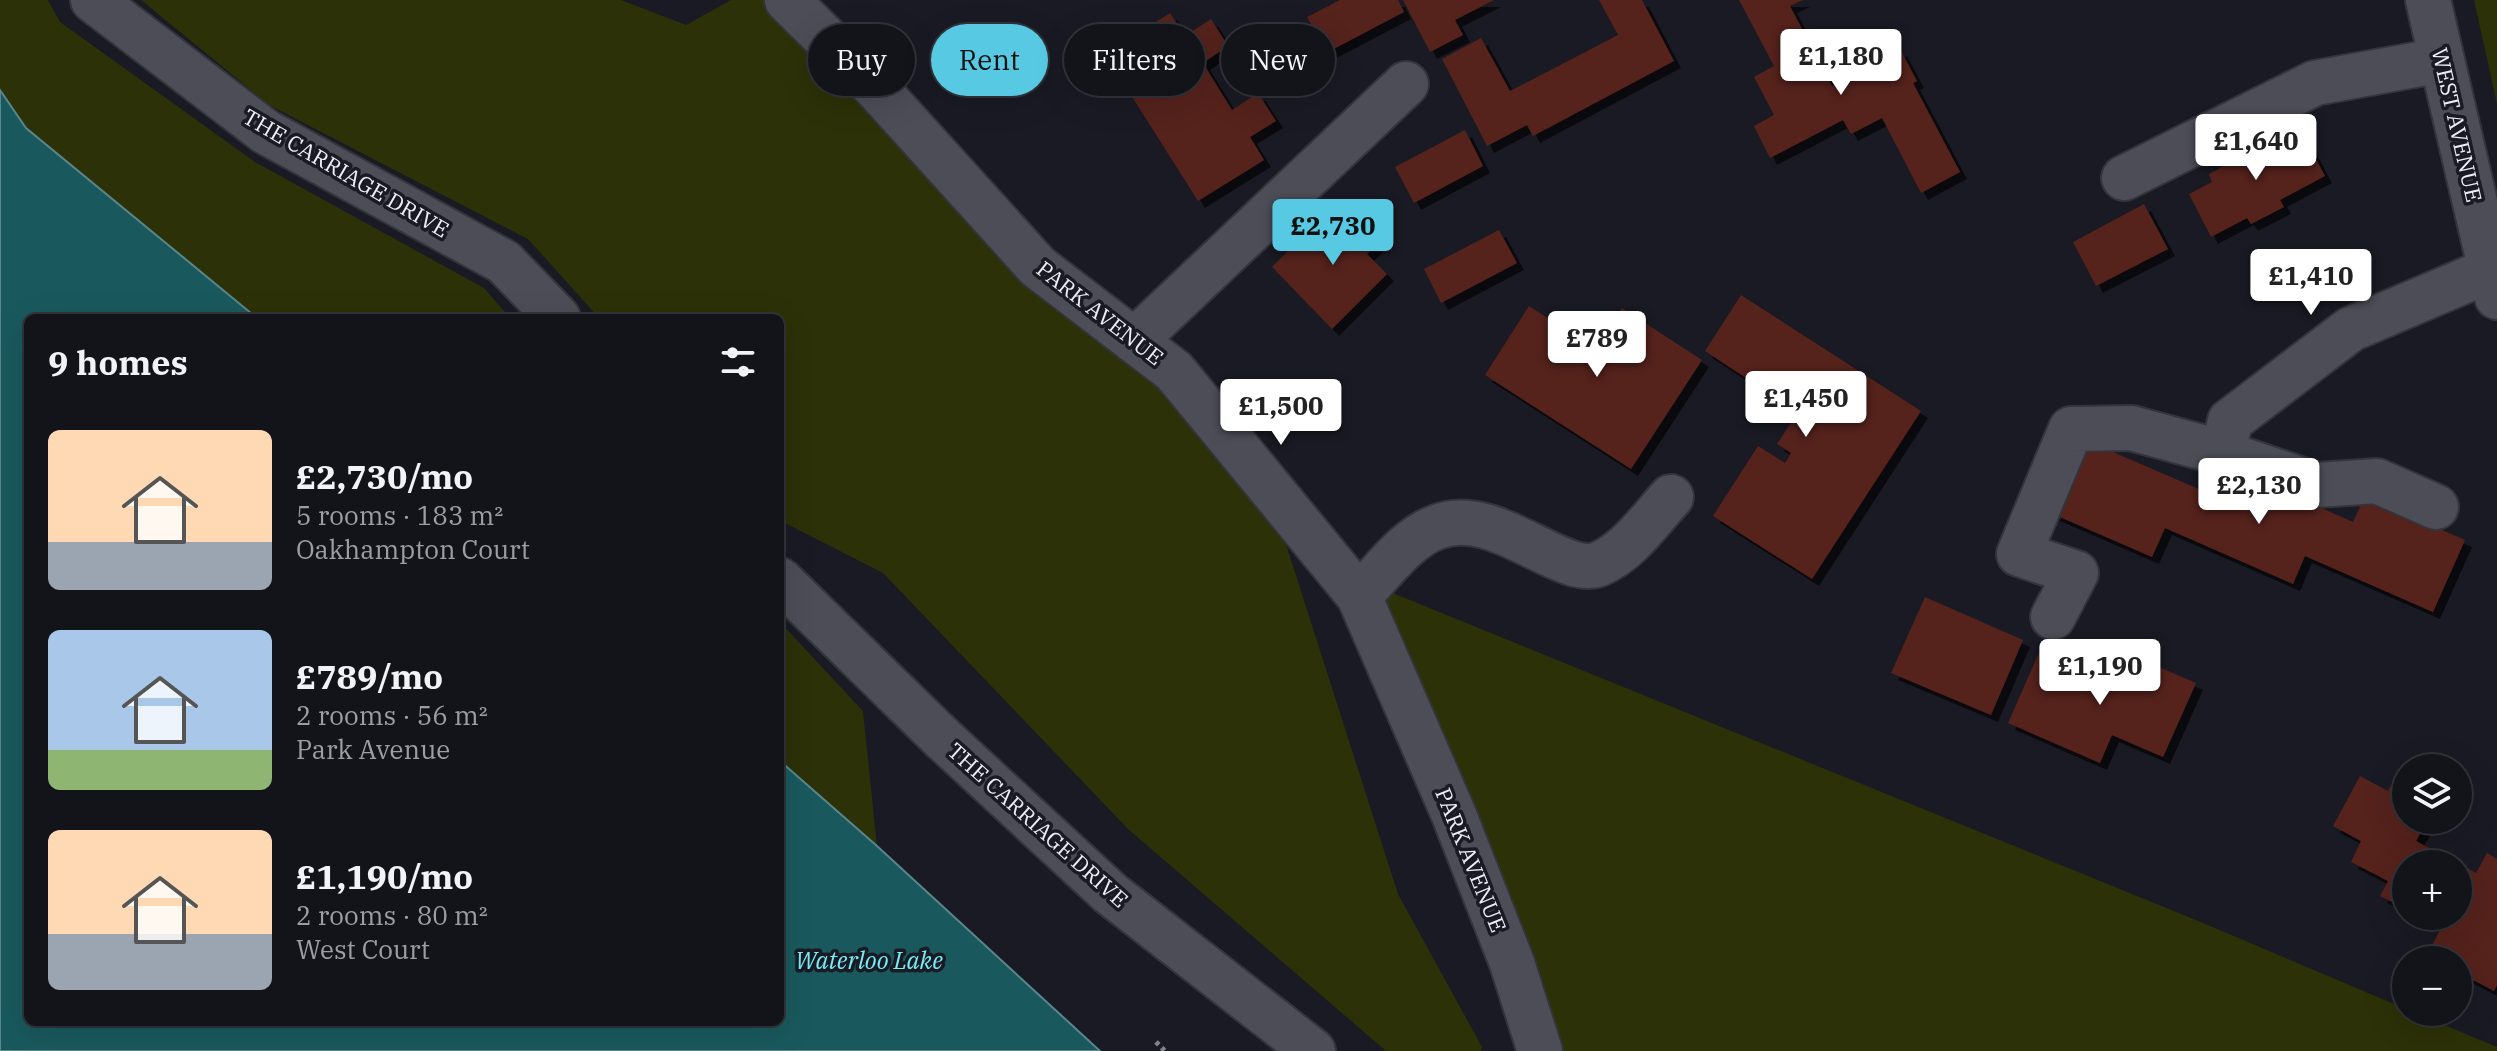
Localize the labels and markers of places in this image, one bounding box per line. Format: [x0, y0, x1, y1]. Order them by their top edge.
pin: £1,180 [1776, 29, 1906, 97]
pin: £1,640 [2191, 114, 2321, 182]
pin: £2,730 [1268, 199, 1398, 267]
pin: £1,410 [2246, 249, 2376, 317]
pin: £789 [1550, 311, 1644, 379]
pin: £1,450 [1741, 371, 1871, 439]
pin: £1,500 [1216, 379, 1346, 447]
pin: £2,130 [2194, 458, 2324, 526]
pin: £1,190 [2035, 639, 2165, 707]

